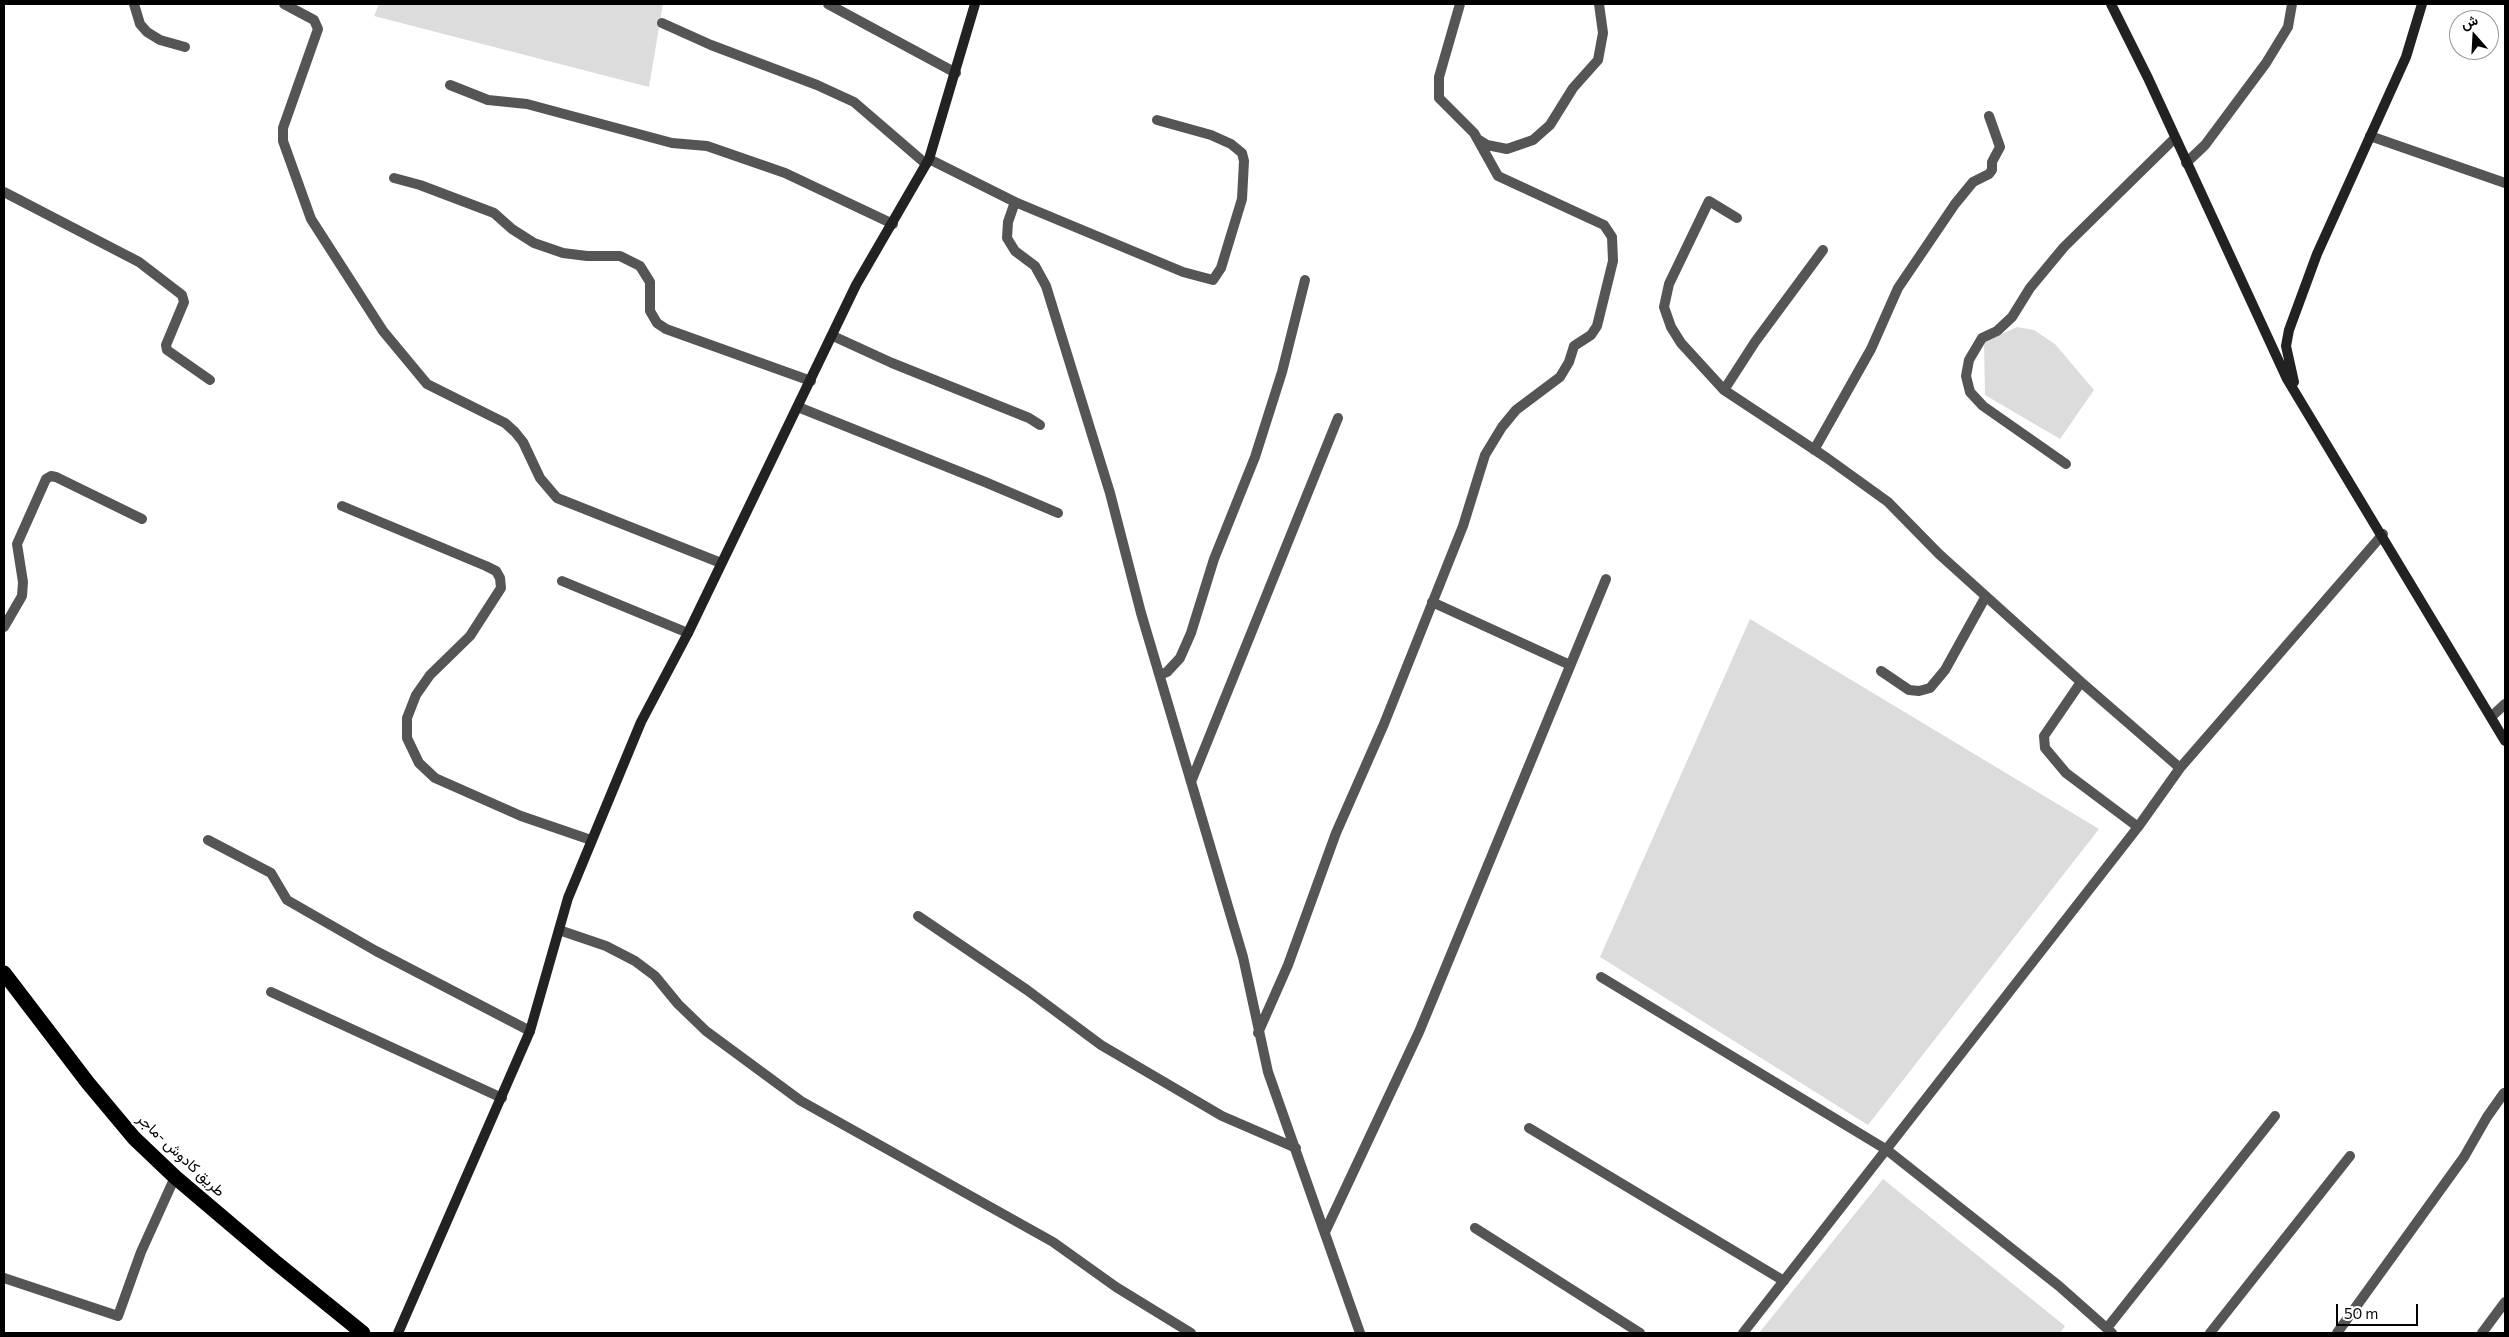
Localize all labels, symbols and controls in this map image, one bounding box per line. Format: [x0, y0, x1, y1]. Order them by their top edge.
north arrow [2449, 10, 2499, 60]
text: ش [2459, 11, 2480, 32]
street label: طريق كادوش -ماجر [133, 1110, 229, 1200]
scale bar [2339, 1294, 2422, 1326]
text: 50 m [2344, 1304, 2378, 1322]

